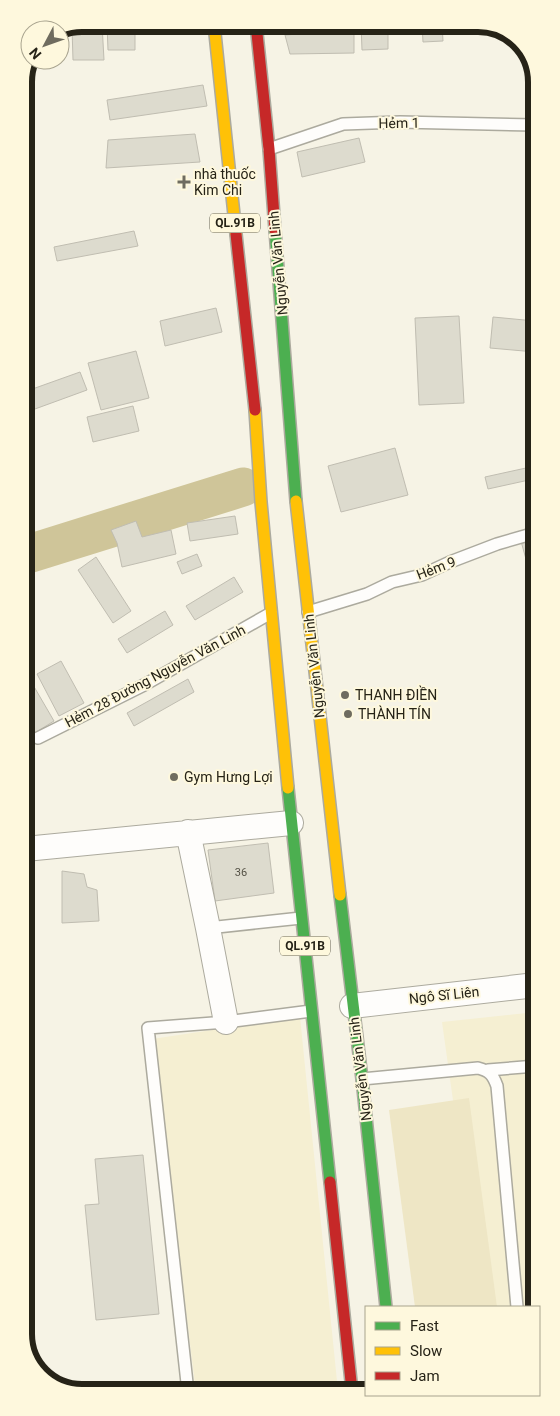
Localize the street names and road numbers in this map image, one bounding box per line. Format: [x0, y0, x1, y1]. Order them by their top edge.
street label: Hẻm 1 [378, 115, 420, 131]
street label: Nguyễn Văn Linh [265, 210, 291, 316]
road number: QL.91B [210, 214, 260, 232]
street label: Hẻm 9 [414, 553, 458, 583]
street label: Nguyễn Văn Linh [301, 613, 327, 719]
street label: Hẻm 28 Đường Nguyễn Văn Linh [62, 622, 248, 730]
road number: QL.91B [280, 936, 330, 956]
street label: Ngô Sĩ Liên [408, 983, 480, 1007]
street label: Nguyễn Văn Linh [346, 1016, 374, 1122]

